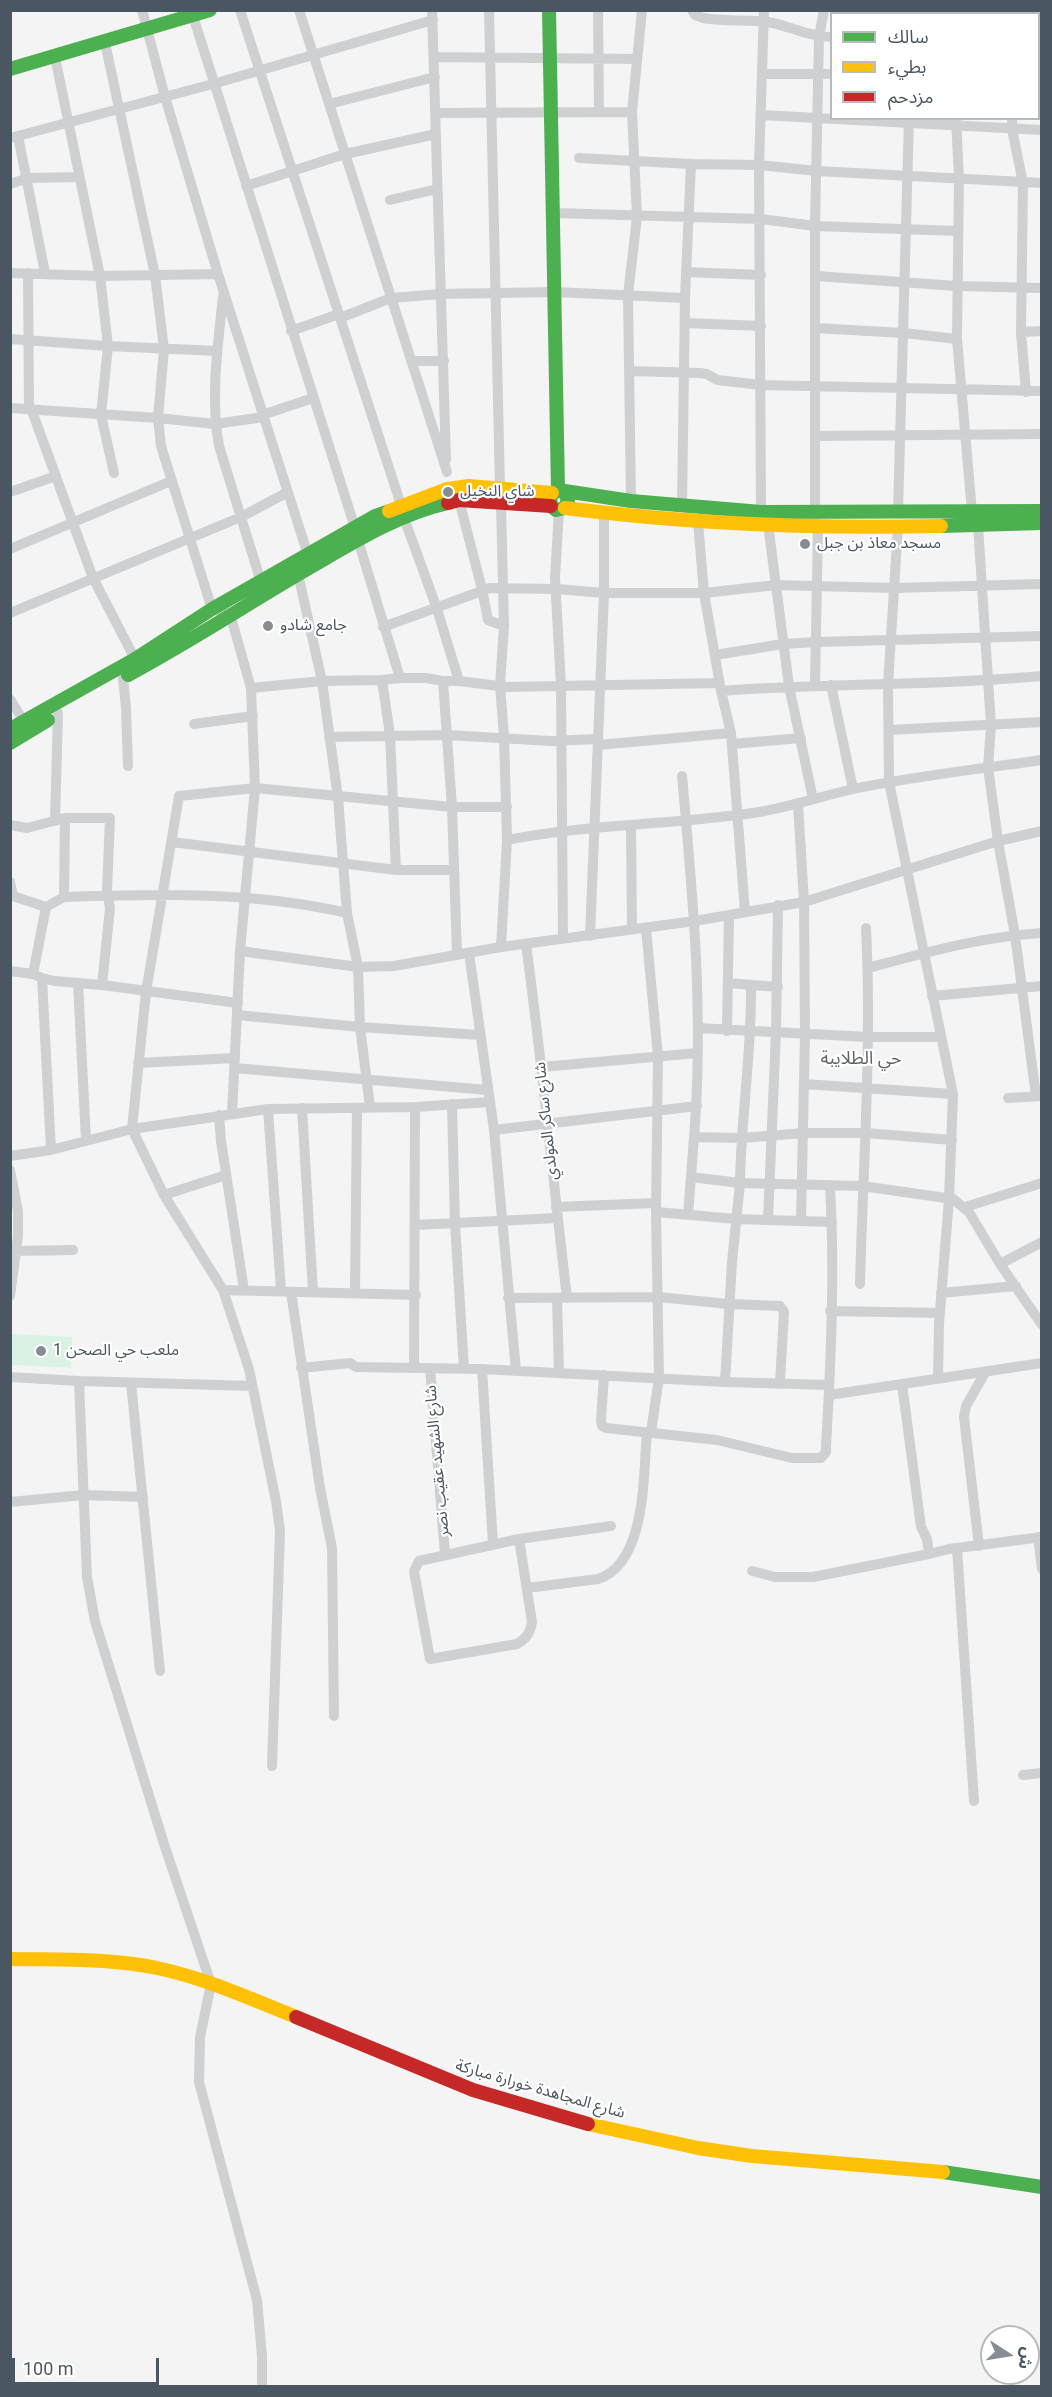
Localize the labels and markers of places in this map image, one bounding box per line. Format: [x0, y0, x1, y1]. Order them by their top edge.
place label: شاي النخيل [460, 482, 535, 502]
marker: شاي النخيل [441, 485, 455, 499]
place label: مسجد معاذ بن جبل [817, 534, 941, 554]
marker: مسجد معاذ بن جبل [798, 537, 812, 551]
place label: جامع شادو [280, 616, 347, 636]
marker: جامع شادو [261, 619, 275, 633]
place label: ملعب حي الصحن 1 [53, 1341, 179, 1361]
marker: ملعب حي الصحن 1 [34, 1344, 48, 1358]

